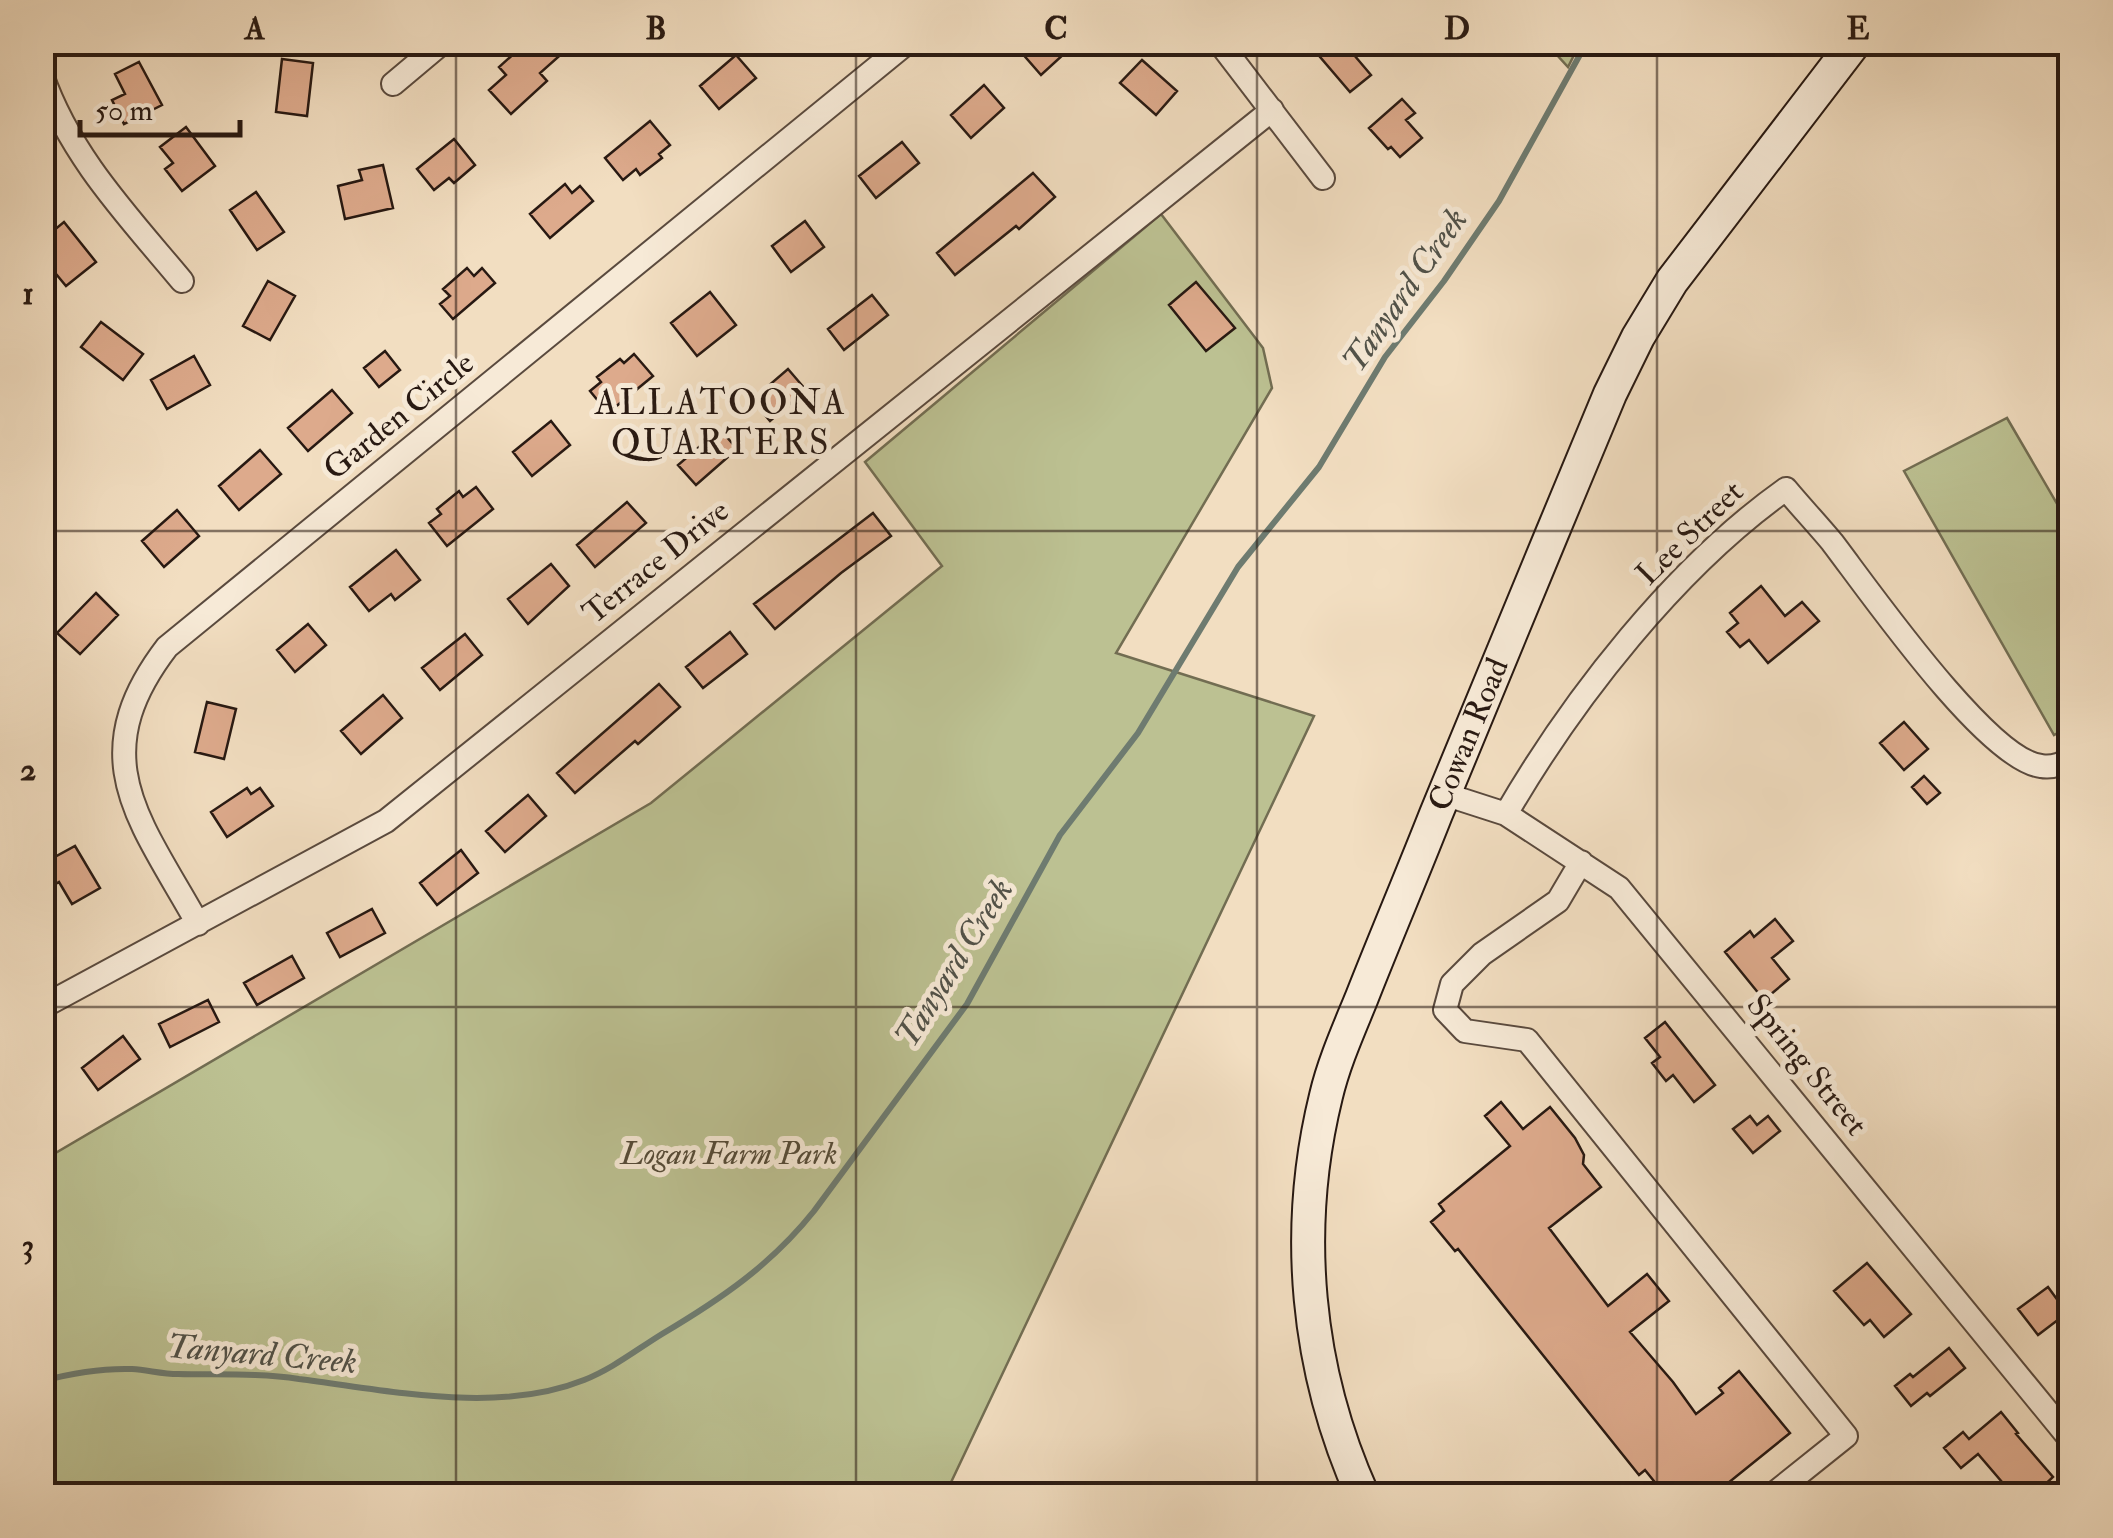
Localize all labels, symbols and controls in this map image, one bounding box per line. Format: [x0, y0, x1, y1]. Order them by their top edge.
text: A [243, 9, 266, 49]
text: B [646, 9, 666, 49]
text: C [1044, 9, 1068, 49]
text: D [1444, 9, 1470, 49]
text: E [1846, 9, 1870, 49]
scale bar [80, 75, 240, 137]
text: 50 m [95, 92, 153, 129]
water label: Tanyard Creek [1332, 199, 1478, 381]
text: 1 [22, 274, 34, 314]
street label: Garden Circle [316, 343, 482, 489]
district label: ALLATOONA QUARTERS [594, 381, 847, 465]
street label: Lee Street [1628, 472, 1752, 594]
street label: Terrace Drive [575, 491, 737, 633]
street label: Cowan Road [1419, 652, 1518, 817]
text: 2 [20, 750, 36, 790]
water label: Tanyard Creek [885, 871, 1023, 1055]
street label: Spring Street [1738, 986, 1876, 1144]
park label: Logan Farm Park [619, 1134, 837, 1174]
text: 3 [22, 1226, 34, 1266]
water label: Tanyard Creek [165, 1324, 359, 1384]

